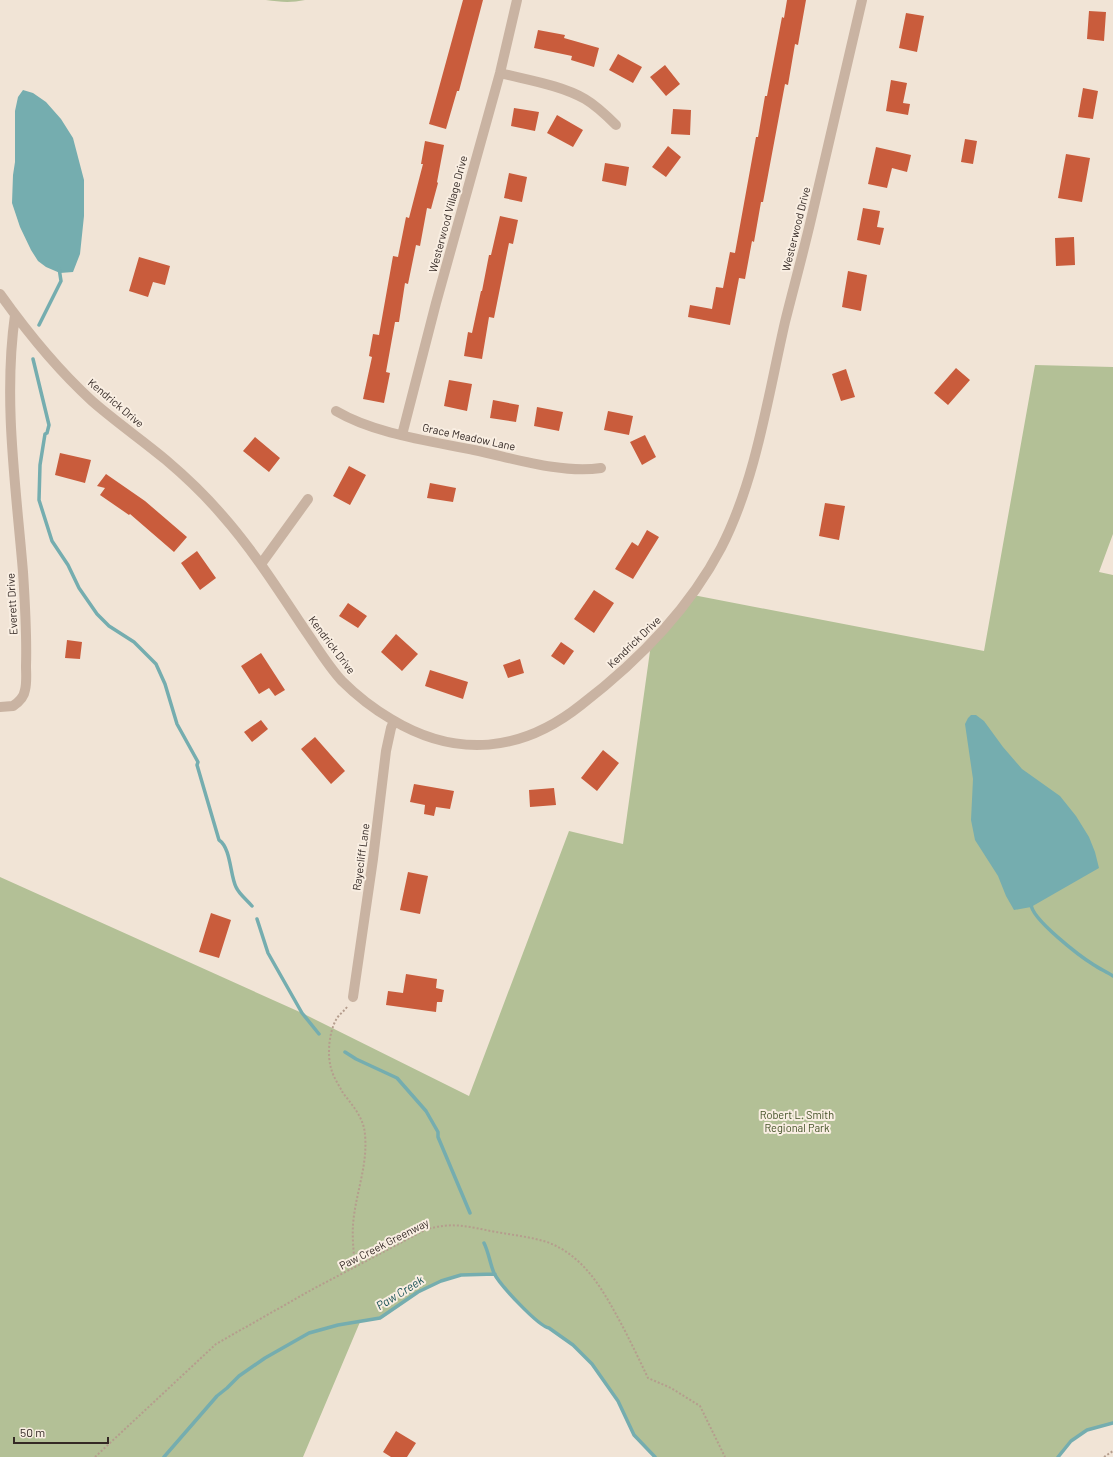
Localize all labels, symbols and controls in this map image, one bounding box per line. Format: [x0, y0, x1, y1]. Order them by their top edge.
street label: Westerwood Village Drive [426, 154, 469, 274]
street label: Westerwood Drive [779, 185, 812, 272]
street label: Kendrick Drive [86, 375, 147, 430]
street label: Grace Meadow Lane [421, 420, 517, 453]
street label: Everett Drive [3, 573, 20, 635]
street label: Kendrick Drive [306, 613, 358, 676]
street label: Kendrick Drive [604, 613, 663, 670]
street label: Rayecliff Lane [349, 822, 372, 891]
park label: Robert L. Smith Regional Park [760, 1108, 834, 1134]
street label: Paw Creek Greenway [337, 1215, 431, 1272]
water label: Paw Creek [373, 1272, 426, 1312]
scale bar [14, 1419, 108, 1445]
text: 50 m [20, 1425, 45, 1439]

